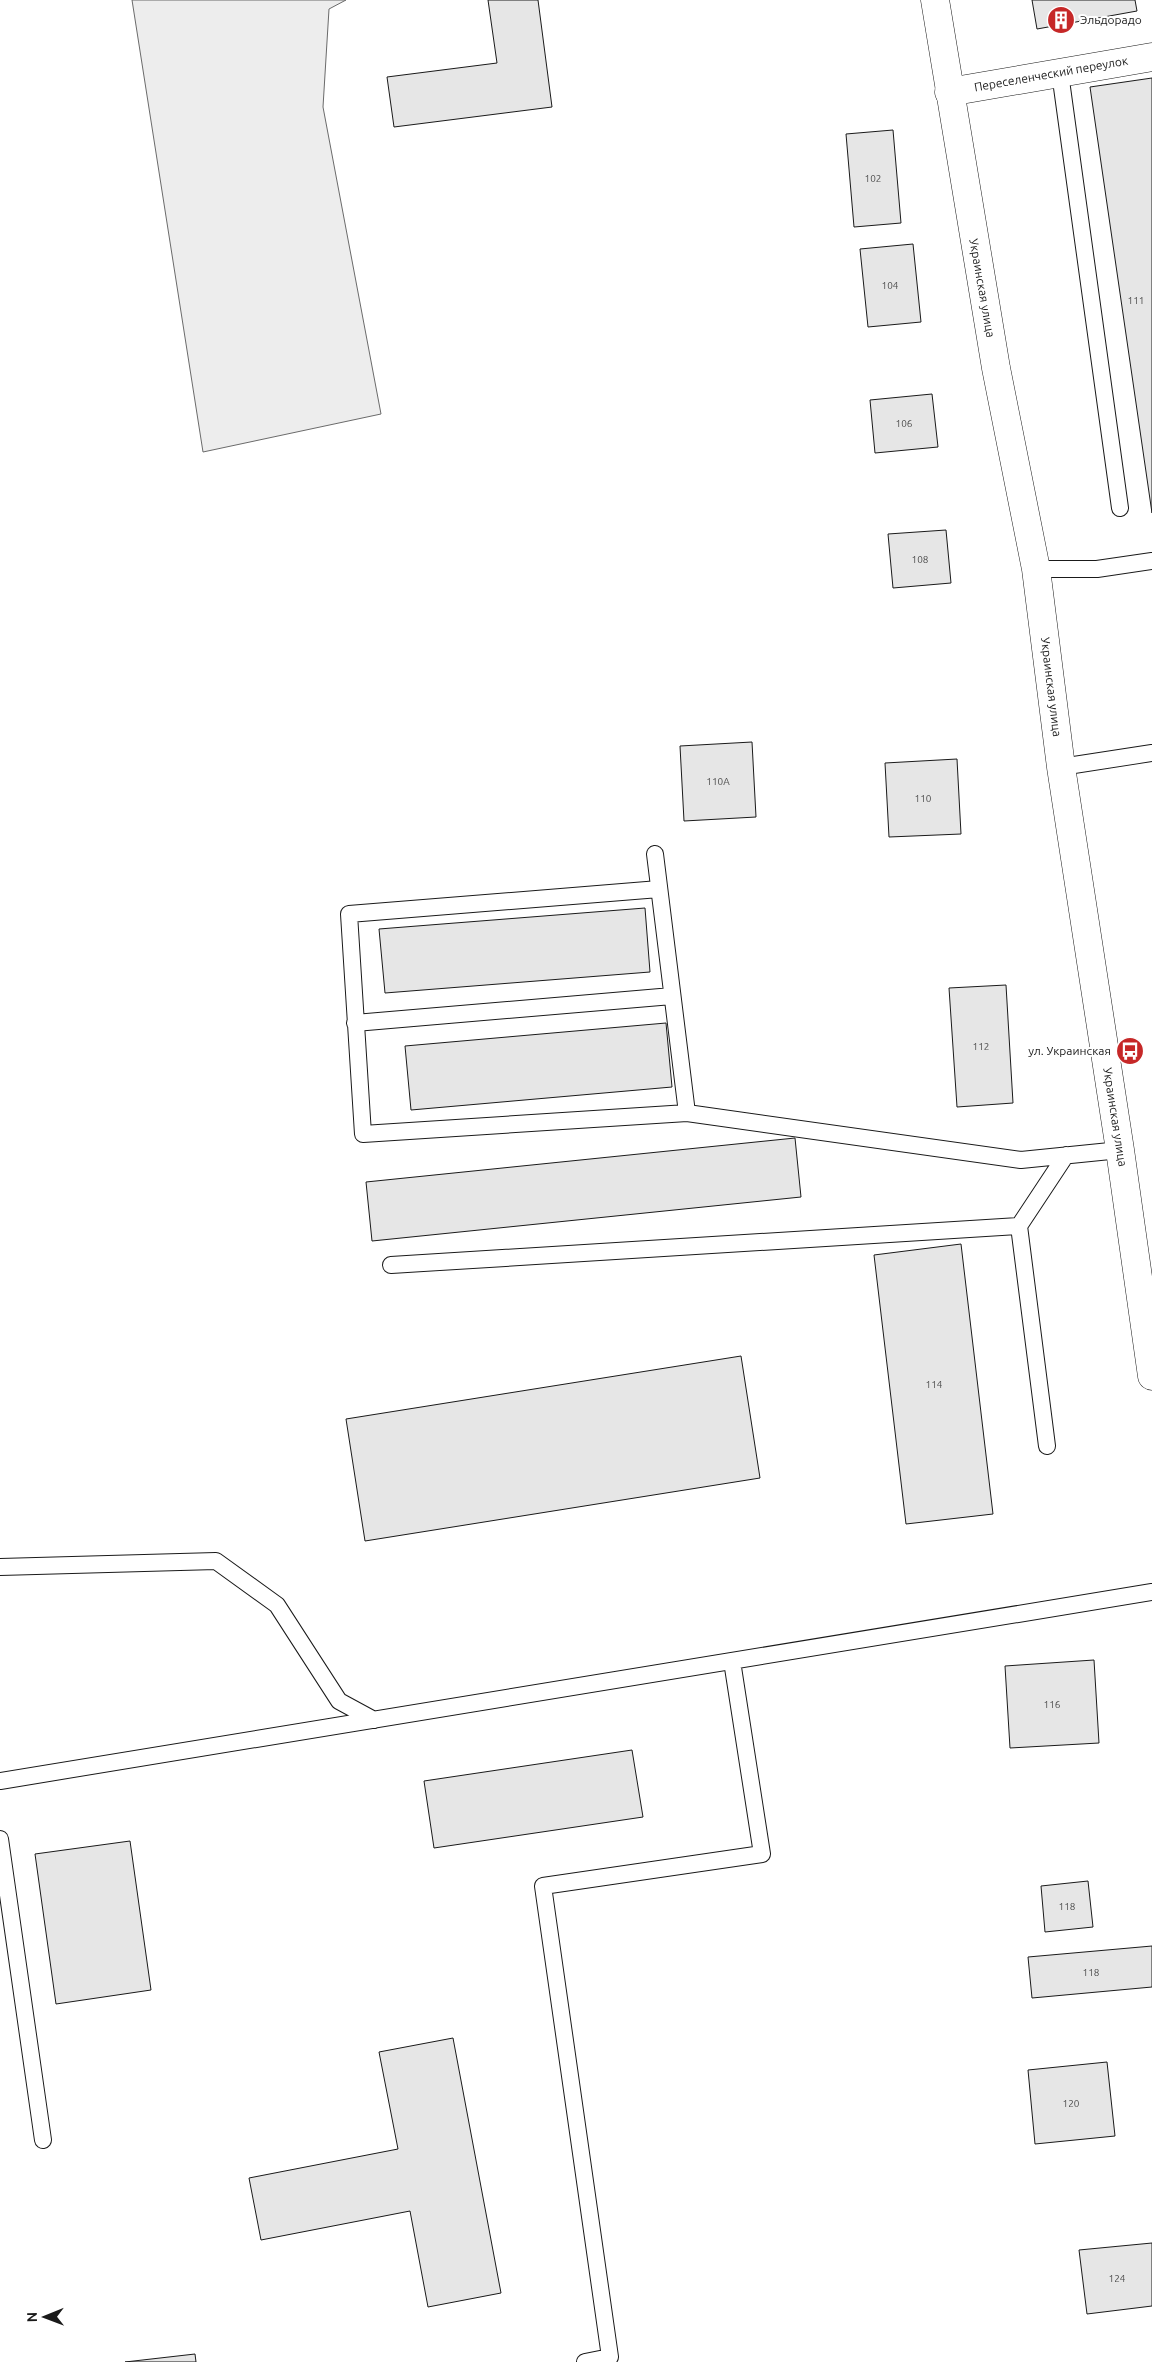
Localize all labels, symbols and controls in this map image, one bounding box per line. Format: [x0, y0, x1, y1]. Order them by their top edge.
building icon: Эльдорадо [1046, 5, 1076, 35]
place label: Эльдорадо [1080, 13, 1142, 26]
street label: Переселенческий переулок [973, 54, 1129, 93]
house number: 102 [865, 173, 881, 184]
street label: Украинская улица [967, 237, 998, 338]
house number: 104 [882, 280, 899, 291]
house number: 111 [1128, 295, 1144, 306]
house number: 106 [896, 418, 913, 429]
house number: 108 [912, 554, 929, 565]
street label: Украинская улица [1039, 636, 1064, 737]
house number: 110А [706, 776, 730, 787]
house number: 110 [915, 793, 932, 804]
bus stop icon: ул. Украинская [1115, 1036, 1145, 1066]
house number: 112 [973, 1041, 989, 1052]
place label: ул. Украинская [1028, 1044, 1111, 1057]
street label: Украинская улица [1101, 1066, 1130, 1167]
house number: 114 [926, 1379, 943, 1390]
house number: 116 [1044, 1699, 1061, 1710]
house number: 118 [1059, 1901, 1076, 1912]
house number: 118 [1083, 1967, 1100, 1978]
house number: 120 [1063, 2098, 1080, 2109]
house number: 124 [1109, 2273, 1126, 2284]
north arrow [20, 2292, 70, 2342]
text: N [24, 2312, 40, 2323]

